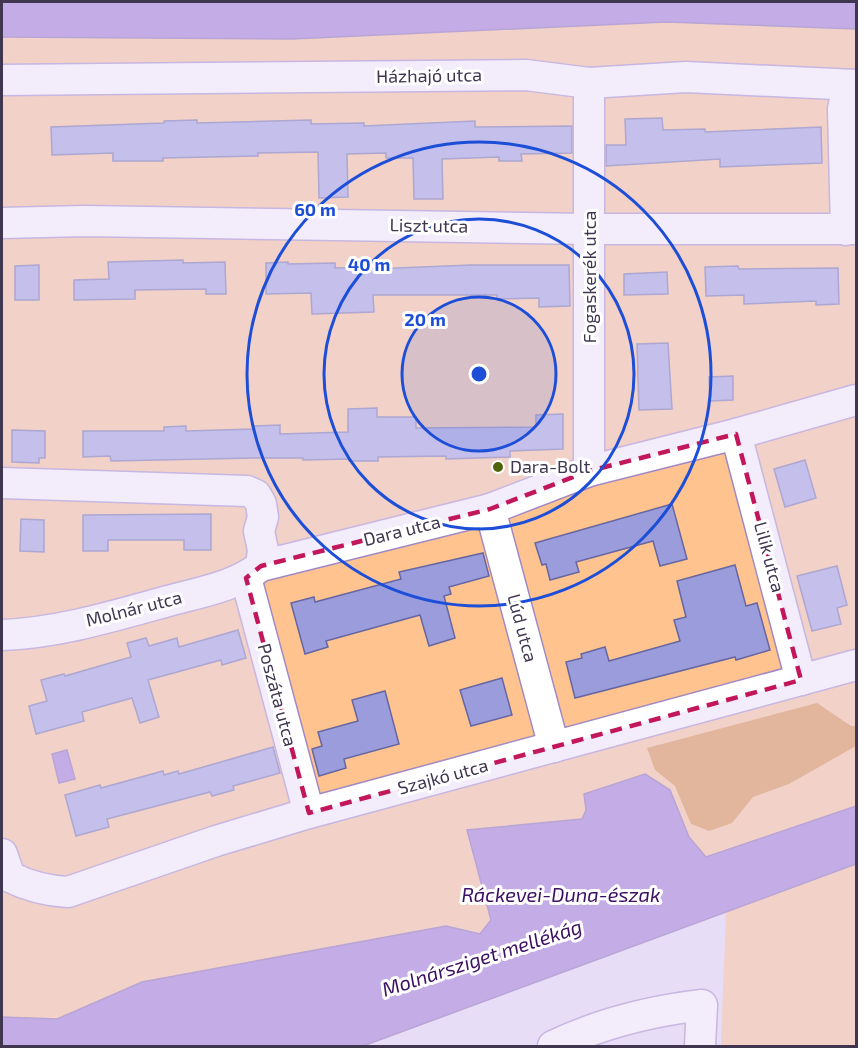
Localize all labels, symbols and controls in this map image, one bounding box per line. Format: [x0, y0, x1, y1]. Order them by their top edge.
street label: Házhajó utca [376, 63, 482, 87]
text: 60 m [294, 198, 336, 220]
street label: Fogaskerék utca [578, 211, 600, 343]
street label: Liszt utca [389, 213, 469, 237]
text: 40 m [348, 253, 390, 275]
text: 20 m [404, 308, 446, 330]
centre of rings [469, 364, 489, 384]
place label: Dara-Bolt [510, 455, 591, 477]
marker: Dara-Bolt [491, 460, 505, 474]
street label: Dara utca [361, 510, 443, 550]
street label: Lilik utca [750, 519, 790, 595]
street label: Molnár utca [83, 585, 184, 631]
street label: Lúd utca [503, 591, 543, 664]
street label: Poszáta utca [254, 641, 302, 749]
street label: Szajkó utca [395, 753, 490, 799]
water label: Ráckevei-Duna-észak [462, 882, 660, 906]
water label: Molnársziget mellékág [379, 913, 585, 1001]

